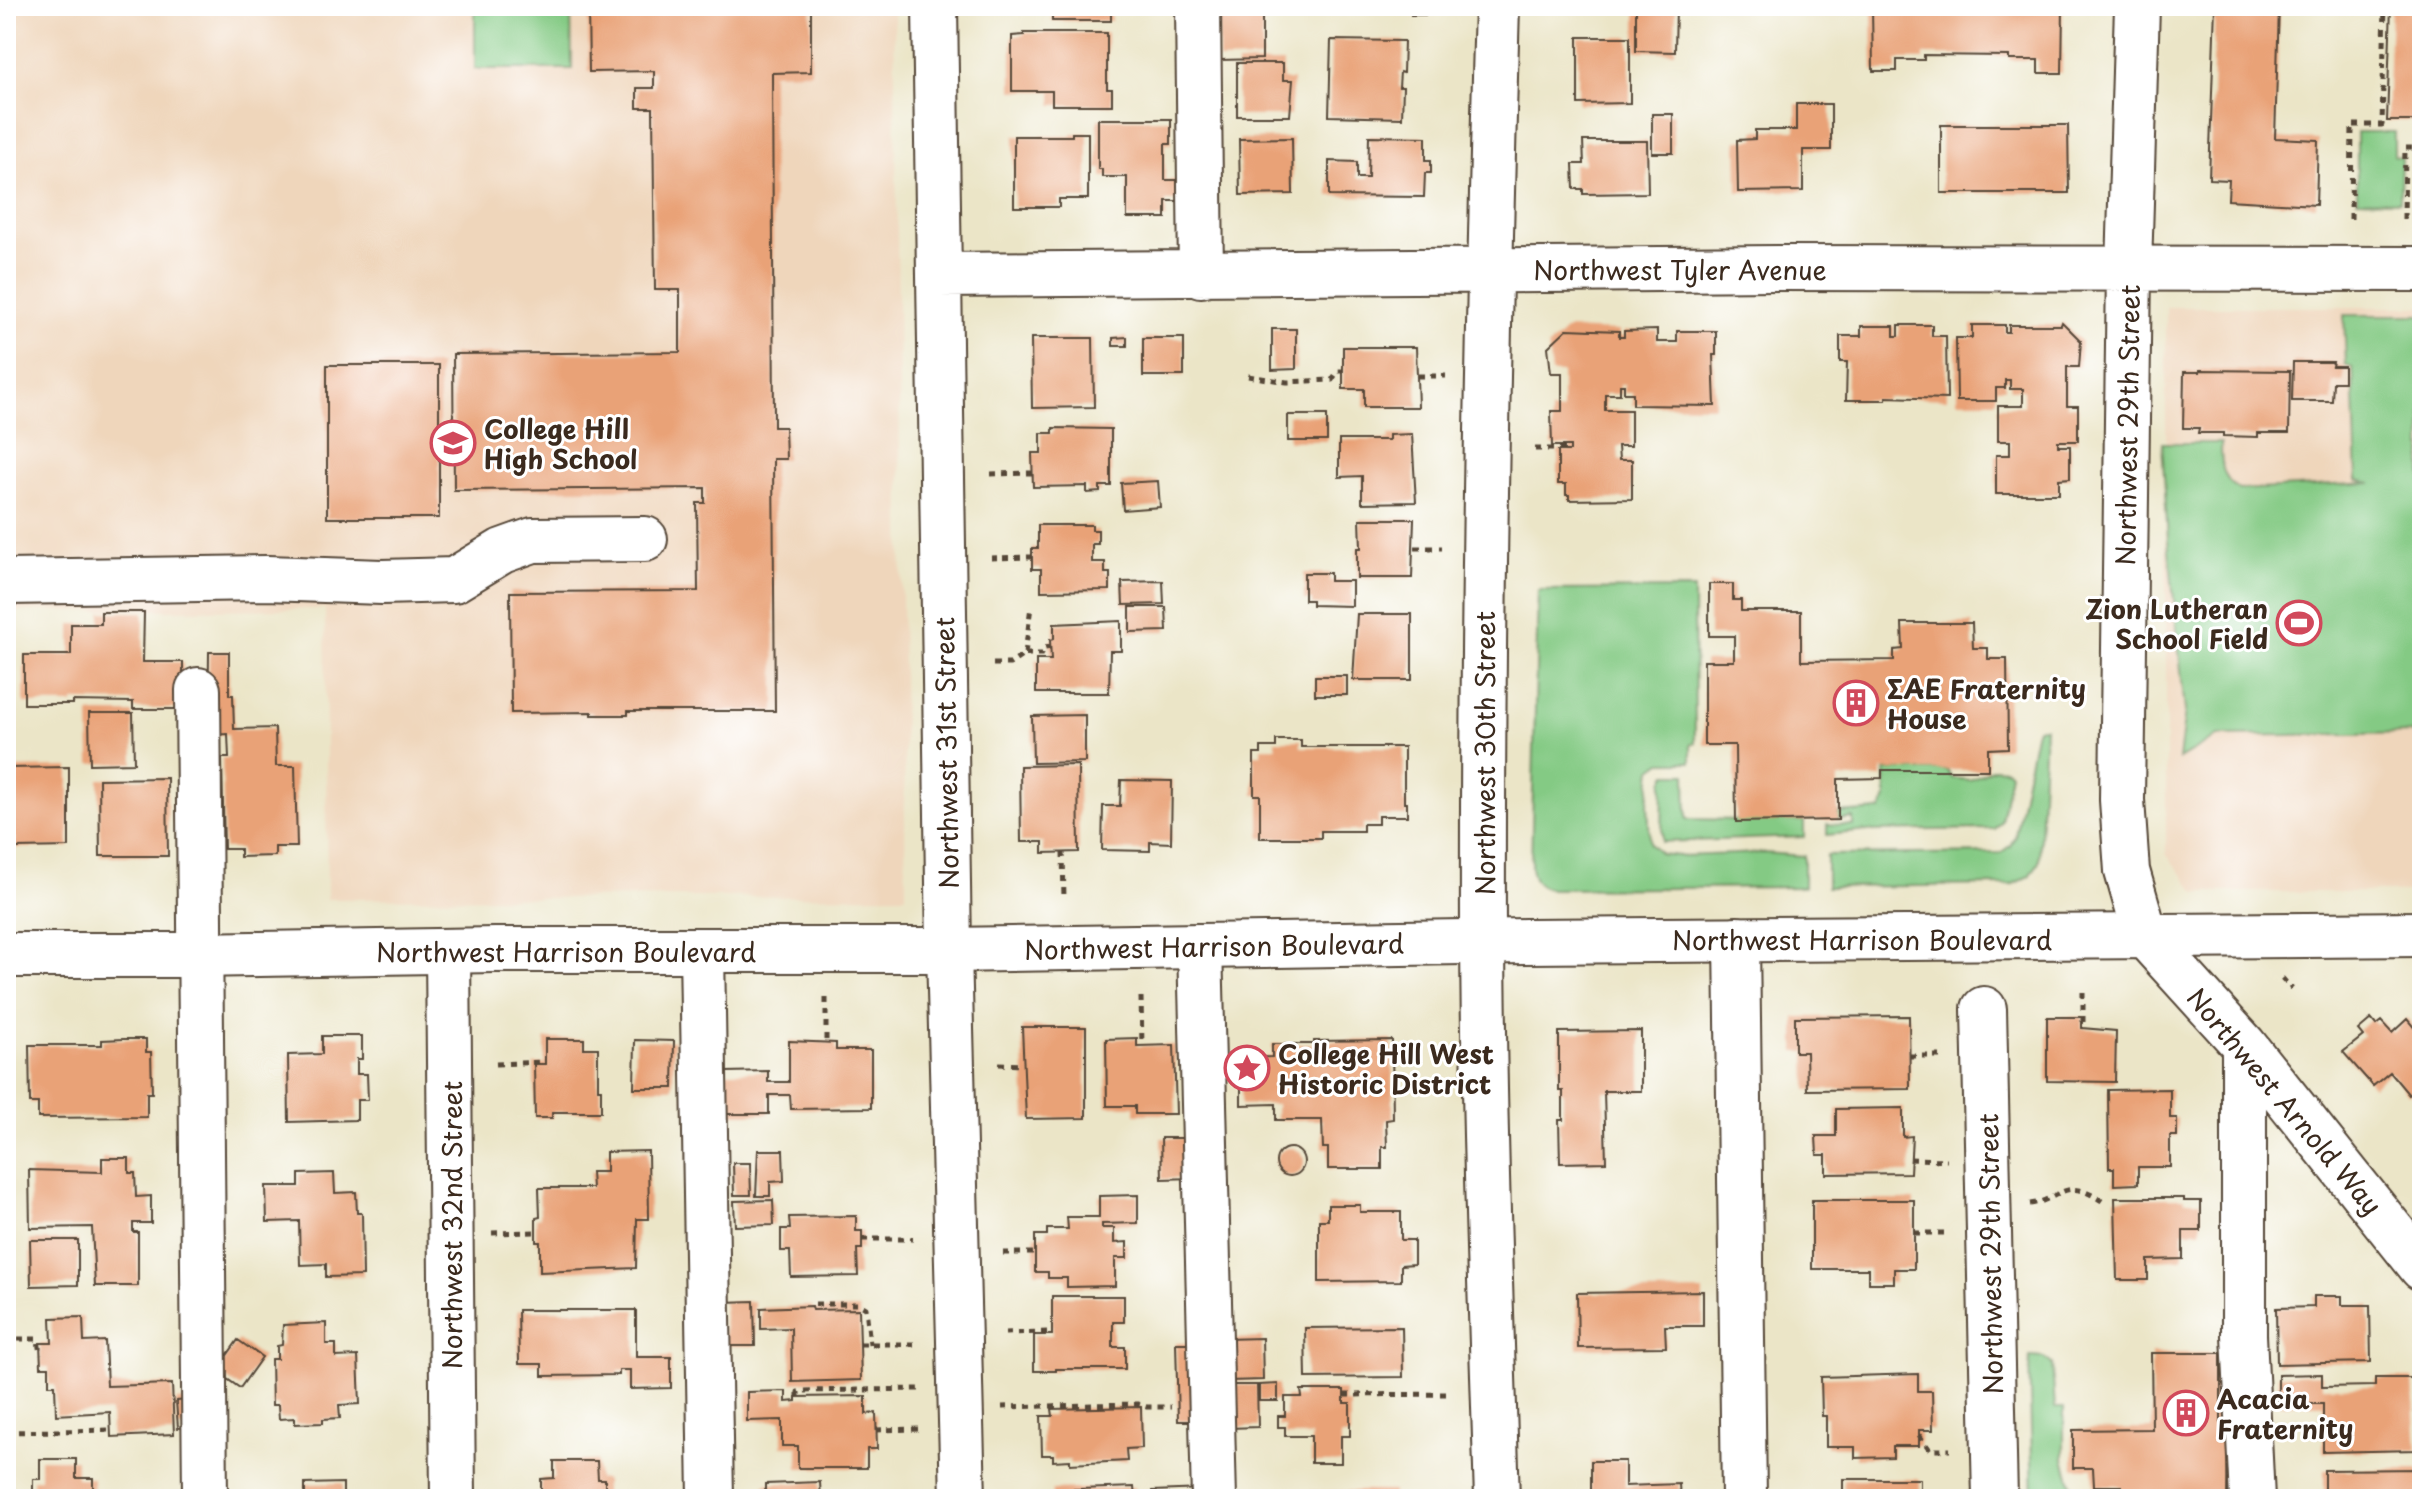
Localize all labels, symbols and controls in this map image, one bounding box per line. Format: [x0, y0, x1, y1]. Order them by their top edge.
street label: Northwest Tyler Avenue [1533, 250, 1827, 289]
street label: Northwest 29th Street [2105, 284, 2149, 566]
place label: College Hill High School [484, 409, 637, 478]
school or university icon: College Hill High School [429, 419, 477, 467]
place label: Zion Lutheran School Field [2086, 589, 2268, 658]
sports icon: Zion Lutheran School Field [2275, 599, 2323, 647]
street label: Northwest 30th Street [1465, 611, 1504, 895]
street label: Northwest 31st Street [924, 616, 968, 889]
place label: ΣΑΕ Fraternity House [1887, 669, 2086, 738]
building icon: ΣΑΕ Fraternity House [1832, 679, 1880, 727]
street label: Northwest Harrison Boulevard [1672, 920, 2052, 959]
street label: Northwest Harrison Boulevard [1024, 923, 1404, 969]
street label: Northwest Harrison Boulevard [376, 932, 756, 971]
street label: Northwest Arnold Way [2178, 979, 2392, 1223]
place label: College Hill West Historic District [1278, 1034, 1494, 1103]
place icon: College Hill West Historic District [1223, 1044, 1271, 1092]
street label: Northwest 32nd Street [432, 1081, 471, 1369]
street label: Northwest 29th Street [1968, 1113, 2012, 1395]
place label: Acacia Fraternity [2217, 1379, 2353, 1448]
building icon: Acacia Fraternity [2162, 1389, 2210, 1437]

